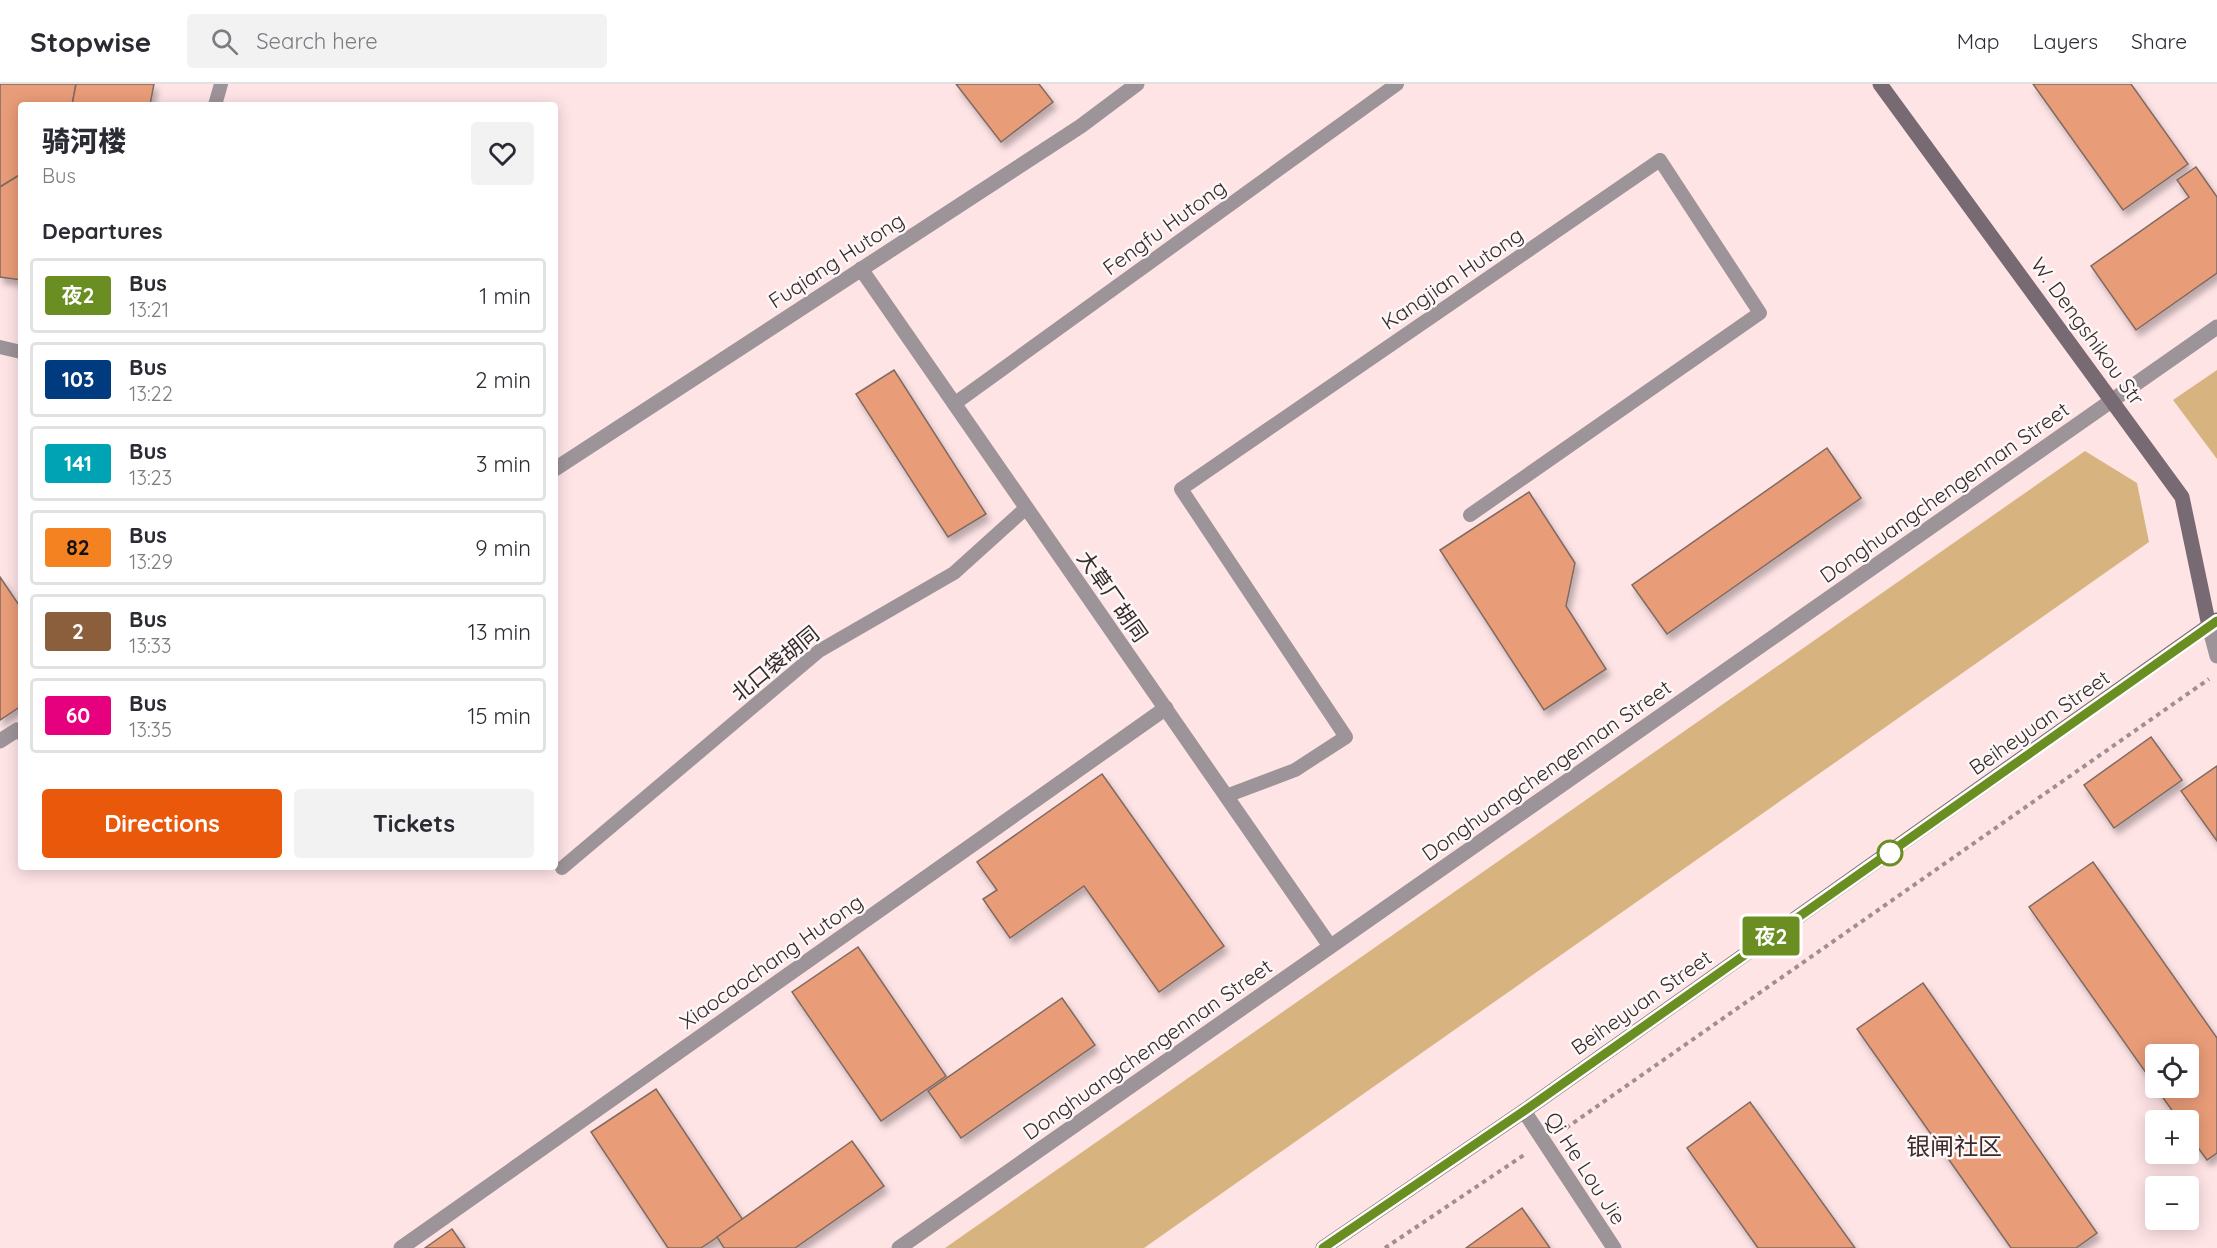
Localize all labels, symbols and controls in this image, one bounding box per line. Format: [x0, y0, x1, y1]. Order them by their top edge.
search box [187, 14, 607, 68]
text: Stopwise [30, 24, 151, 59]
icon: search [208, 25, 241, 58]
text: Search here [256, 27, 378, 55]
text: Map [1957, 28, 2000, 54]
text: Layers [2033, 28, 2098, 54]
text: Share [2131, 28, 2187, 54]
button: heart [471, 122, 534, 185]
text: 骑河楼 [42, 123, 126, 158]
text: Bus [42, 163, 76, 188]
street label: Fengfu Hutong [1097, 174, 1231, 280]
street label: Fuqiang Hutong [763, 206, 909, 314]
text: Departures [42, 217, 163, 245]
street label: Kangjian Hutong [1376, 221, 1528, 335]
street label: W. Dengshikou Str [2026, 252, 2150, 410]
text: Bus [129, 269, 167, 297]
text: 夜2 [62, 282, 94, 308]
text: 1 min [479, 282, 531, 310]
text: 13:21 [129, 297, 169, 322]
text: Bus [129, 353, 167, 381]
text: 103 [62, 366, 94, 392]
text: 2 min [475, 366, 531, 394]
text: 13:22 [129, 381, 173, 406]
street label: Donghuangchengennan Street [1814, 396, 2074, 588]
text: Bus [129, 437, 167, 465]
text: 141 [64, 450, 92, 476]
text: 3 min [476, 450, 531, 478]
text: 13:23 [129, 465, 172, 490]
text: Bus [129, 521, 167, 549]
text: 82 [66, 534, 90, 560]
text: 9 min [475, 534, 531, 562]
street label: 大草厂胡同 [1072, 546, 1154, 646]
text: 13:29 [129, 549, 173, 574]
text: Bus [129, 605, 167, 633]
text: 2 [72, 618, 84, 644]
text: 13 min [468, 618, 531, 646]
street label: 北口袋胡同 [726, 620, 824, 706]
text: 13:33 [129, 633, 172, 658]
street label: Beiheyuan Street [1964, 664, 2114, 780]
street label: Donghuangchengennan Street [1416, 674, 1676, 866]
text: Bus [129, 689, 167, 717]
text: 60 [66, 702, 90, 728]
text: 15 min [467, 702, 531, 730]
text: 13:35 [129, 717, 172, 742]
button: Directions [42, 789, 282, 858]
button: Tickets [294, 789, 534, 858]
unlabelled marker [1877, 840, 1903, 866]
street label: Xiaocaochang Hutong [674, 888, 868, 1034]
line badge: 夜2 [1744, 916, 1798, 956]
text: 夜2 [1755, 923, 1787, 949]
street label: Beiheyuan Street [1566, 944, 1716, 1060]
street label: Donghuangchengennan Street [1017, 953, 1277, 1145]
map controls [2145, 1044, 2199, 1230]
button: locate [2145, 1044, 2199, 1098]
street label: Qi He Lou Jie [1540, 1107, 1632, 1229]
button: + [2145, 1110, 2199, 1164]
district label: 银闸社区 [1906, 1131, 2002, 1161]
button: − [2145, 1176, 2199, 1230]

